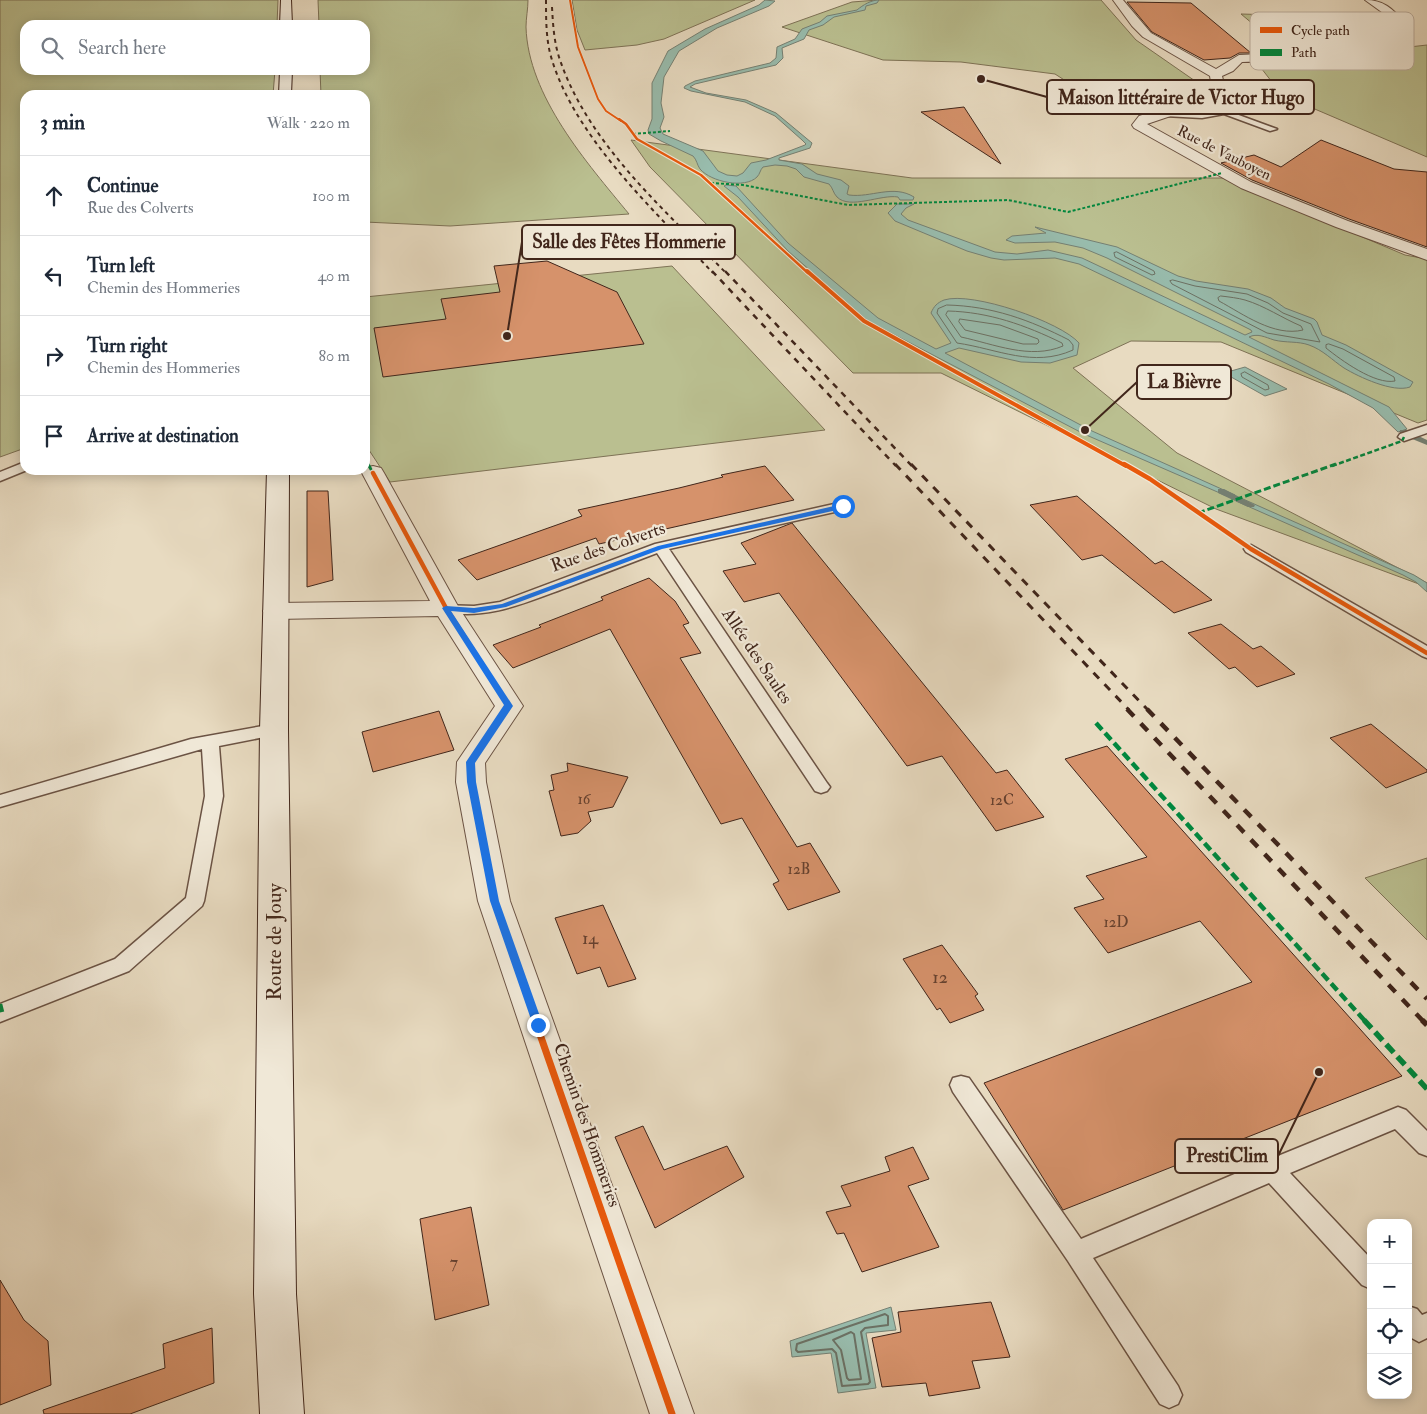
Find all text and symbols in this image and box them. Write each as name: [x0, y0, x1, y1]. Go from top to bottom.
legend: [1250, 12, 1414, 70]
search box: [20, 20, 370, 75]
text: Cycle path: [1291, 22, 1351, 40]
icon: search: [38, 34, 66, 62]
text: Search here: [78, 36, 166, 60]
text: Path: [1291, 44, 1317, 61]
callout: Maison littéraire de Victor Hugo: [1047, 80, 1314, 114]
text: Maison littéraire de Victor Hugo: [1057, 86, 1304, 111]
text: 3 min: [40, 109, 85, 136]
text: Walk · 220 m: [267, 113, 350, 133]
street label: Rue de Vauboyen: [1174, 121, 1274, 185]
text: Continue: [87, 174, 158, 198]
icon: ahead: [40, 182, 68, 210]
text: 100 m: [312, 186, 350, 206]
text: Rue des Colverts: [87, 198, 194, 218]
callout: Salle des Fêtes Hommerie: [522, 225, 735, 259]
text: Salle des Fêtes Hommerie: [532, 230, 726, 254]
text: Turn left: [87, 254, 155, 278]
icon: left: [40, 262, 68, 290]
text: 40 m: [317, 266, 350, 286]
text: Chemin des Hommeries: [87, 278, 240, 298]
text: Turn right: [87, 334, 167, 358]
icon: right: [40, 342, 68, 370]
text: 80 m: [319, 346, 350, 366]
text: Chemin des Hommeries: [87, 358, 240, 378]
callout: La Bièvre: [1137, 365, 1231, 399]
text: La Bièvre: [1147, 370, 1221, 394]
icon: arrive: [40, 422, 68, 450]
text: Arrive at destination: [87, 424, 239, 448]
route start: [832, 495, 855, 518]
street label: Rue des Colverts: [548, 517, 668, 577]
street label: Allée des Saules: [716, 603, 797, 708]
house number: 16: [578, 790, 592, 809]
house number: 12C: [990, 791, 1014, 810]
house number: 12B: [788, 860, 810, 879]
street label: Route de Jouy: [261, 882, 288, 1001]
house number: 12D: [1103, 913, 1129, 932]
house number: 14: [582, 927, 599, 950]
house number: 12: [932, 966, 948, 989]
route end: [527, 1014, 550, 1037]
street label: Chemin des Hommeries: [548, 1040, 626, 1210]
callout: PrestiClim: [1175, 1139, 1278, 1173]
text: PrestiClim: [1186, 1144, 1268, 1168]
map controls: [1367, 1219, 1412, 1399]
button: +: [1367, 1219, 1412, 1264]
house number: 7: [450, 1251, 458, 1274]
button: −: [1367, 1264, 1412, 1309]
button: locate: [1367, 1309, 1412, 1354]
button: layers: [1367, 1354, 1412, 1399]

